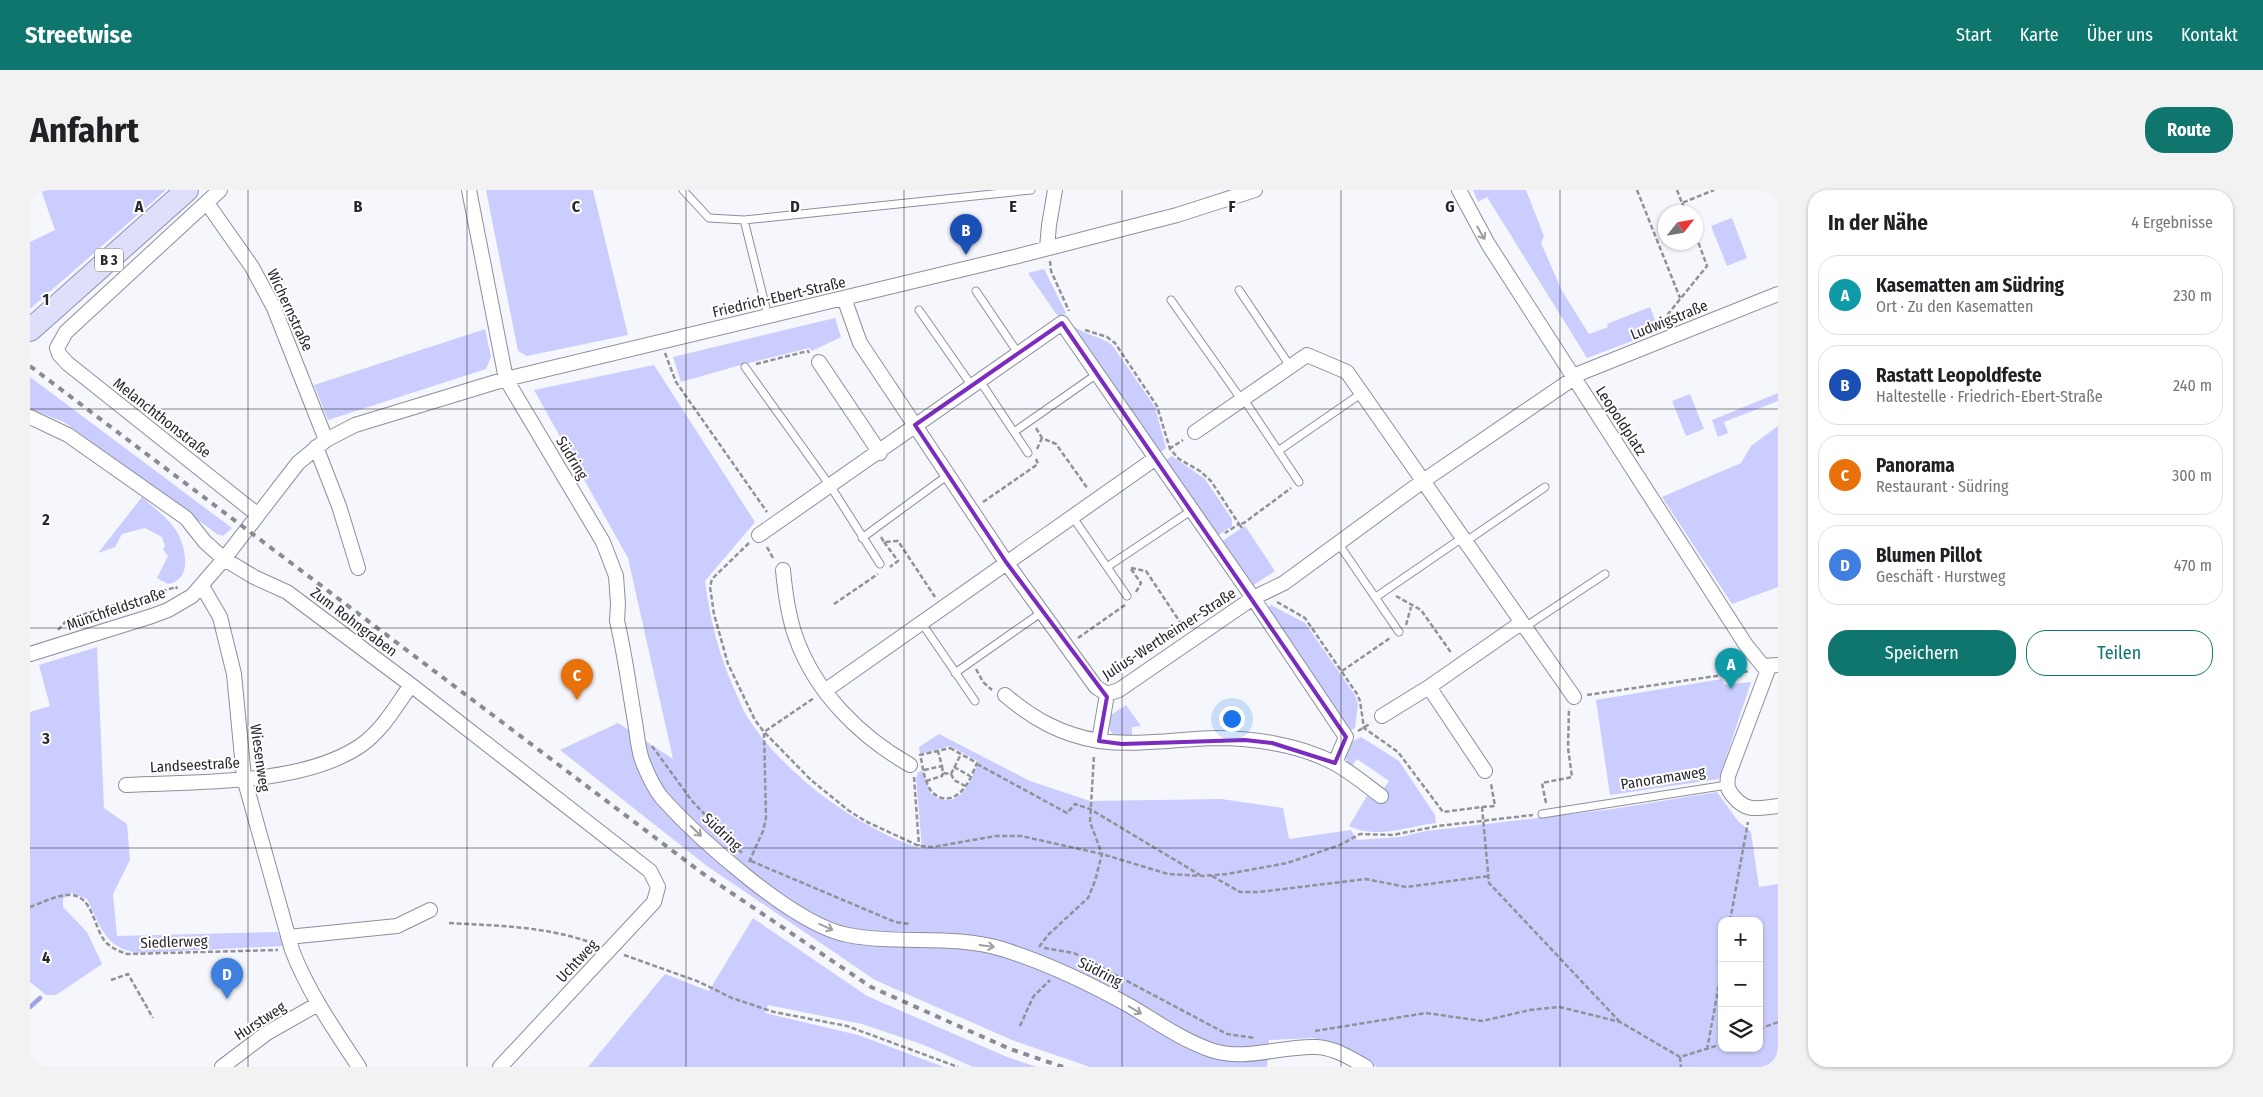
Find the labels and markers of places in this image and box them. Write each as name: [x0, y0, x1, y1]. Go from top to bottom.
pin: B: [950, 214, 982, 255]
pin: A: [1715, 648, 1747, 689]
pin: C: [561, 659, 593, 700]
pin: D: [211, 958, 243, 999]

